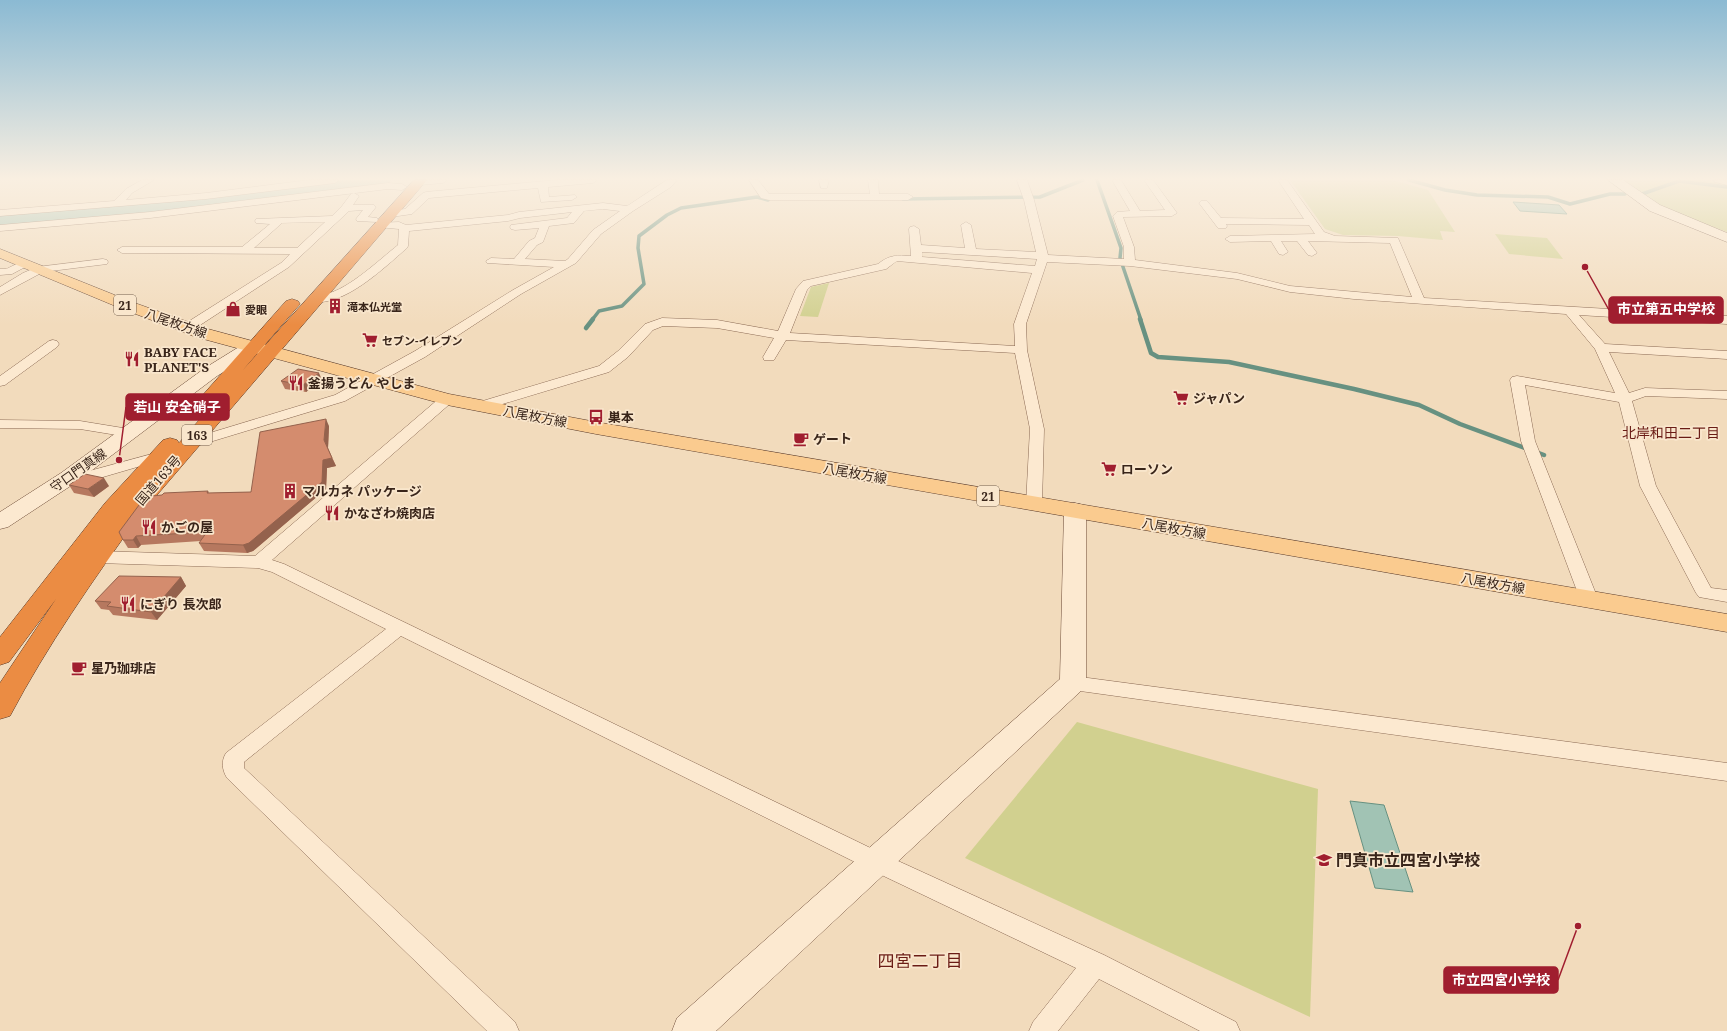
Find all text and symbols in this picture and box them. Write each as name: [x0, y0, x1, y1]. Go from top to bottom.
road number: 21: [114, 295, 136, 315]
building icon: 滝本仏光堂: [326, 297, 344, 315]
callout: 市立第五中学校: [1609, 297, 1723, 323]
place label: 滝本仏光堂: [347, 299, 402, 314]
text: 市立第五中学校: [1617, 299, 1715, 318]
shop icon: 愛眼: [224, 300, 242, 318]
place label: 愛眼: [245, 302, 267, 317]
street label: 八尾枚方線: [142, 304, 210, 342]
supermarket icon: セブン-イレブン: [361, 331, 379, 349]
place label: セブン-イレブン: [382, 333, 462, 348]
place label: BABY FACE PLANET'S: [144, 343, 217, 376]
restaurant icon: BABY FACE PLANET'S: [123, 350, 141, 368]
restaurant icon: 釜揚うどん やしま: [287, 374, 305, 392]
place label: 釜揚うどん やしま: [308, 374, 415, 392]
supermarket icon: ジャパン: [1172, 389, 1190, 407]
place label: ジャパン: [1193, 389, 1245, 407]
callout: 若山 安全硝子: [126, 394, 229, 420]
text: 若山 安全硝子: [133, 397, 221, 416]
street label: 八尾枚方線: [501, 401, 569, 431]
bus stop icon: 巣本: [587, 408, 605, 426]
place label: 巣本: [608, 408, 634, 426]
district label: 北岸和田二丁目: [1622, 423, 1720, 442]
road number: 163: [182, 425, 212, 445]
cafe icon: ゲート: [792, 430, 810, 448]
place label: ゲート: [813, 430, 852, 448]
street label: 守口門真線: [46, 444, 110, 496]
street label: 国道163号: [131, 451, 185, 509]
street label: 八尾枚方線: [821, 458, 889, 488]
supermarket icon: ローソン: [1100, 460, 1118, 478]
place label: ローソン: [1121, 460, 1173, 478]
building icon: マルカネ パッケージ: [281, 482, 299, 500]
place label: マルカネ パッケージ: [302, 482, 422, 500]
road number: 21: [977, 486, 999, 506]
restaurant icon: かなざわ焼肉店: [323, 504, 341, 522]
place label: かなざわ焼肉店: [344, 504, 435, 522]
street label: 八尾枚方線: [1140, 513, 1208, 543]
restaurant icon: かごの屋: [140, 518, 158, 536]
place label: かごの屋: [161, 518, 213, 536]
street label: 八尾枚方線: [1459, 568, 1527, 598]
restaurant icon: にぎり 長次郎: [119, 595, 137, 613]
place label: にぎり 長次郎: [140, 595, 221, 613]
cafe icon: 星乃珈琲店: [70, 659, 88, 677]
place label: 星乃珈琲店: [91, 659, 156, 677]
place label: 門真市立四宮小学校: [1336, 849, 1480, 871]
school or university icon: 門真市立四宮小学校: [1315, 851, 1333, 869]
district label: 四宮二丁目: [878, 949, 963, 972]
callout: 市立四宮小学校: [1444, 967, 1558, 993]
text: 市立四宮小学校: [1452, 970, 1550, 989]

